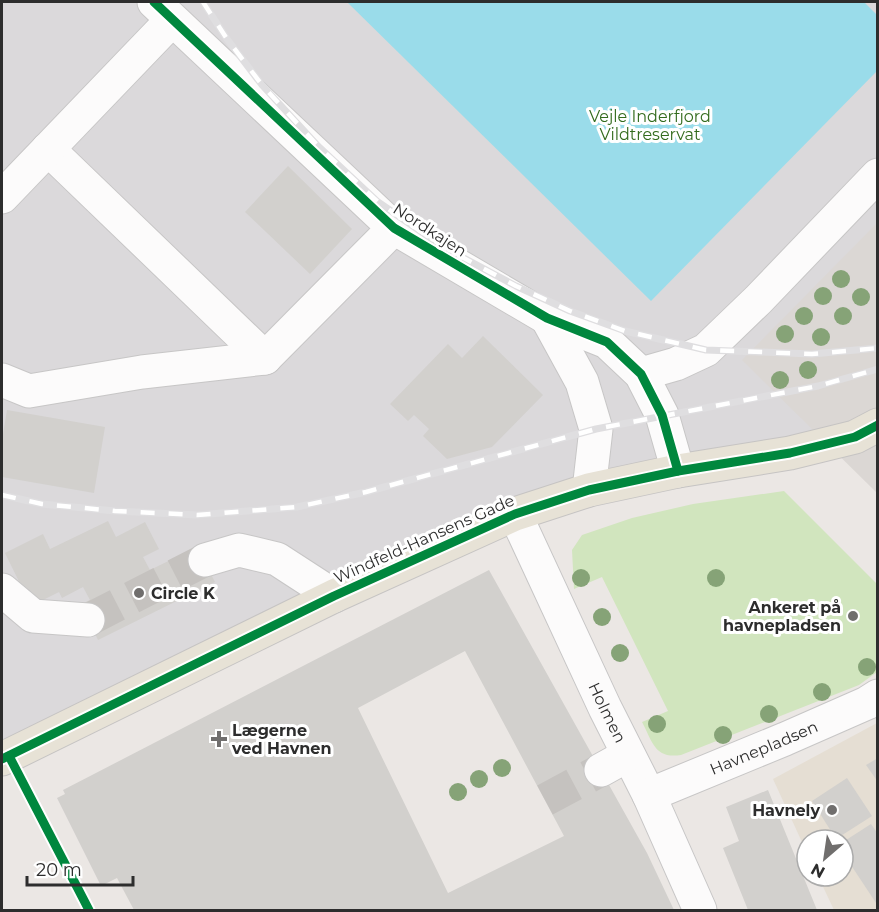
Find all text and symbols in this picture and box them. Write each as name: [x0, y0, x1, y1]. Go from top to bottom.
park label: Vejle Inderfjord Vildtreservat: [589, 107, 711, 144]
street label: Nordkajen: [390, 199, 470, 261]
street label: Windfeld-Hansens Gade: [331, 491, 517, 587]
place label: Circle K: [151, 584, 216, 603]
marker: Circle K: [132, 586, 146, 600]
place label: Ankeret på havnepladsen: [723, 598, 841, 635]
marker: Ankeret på havnepladsen: [846, 609, 860, 623]
street label: Holmen: [585, 679, 630, 746]
street label: Havnepladsen: [707, 716, 820, 779]
place label: Lægerne ved Havnen: [231, 721, 332, 758]
marker: Lægerne ved Havnen: [210, 730, 228, 748]
place label: Havnely: [752, 801, 820, 820]
marker: Havnely: [825, 803, 839, 817]
north arrow: [795, 828, 855, 888]
scale bar: [27, 849, 134, 887]
text: 20 m: [36, 859, 82, 881]
text: N: [808, 859, 828, 882]

